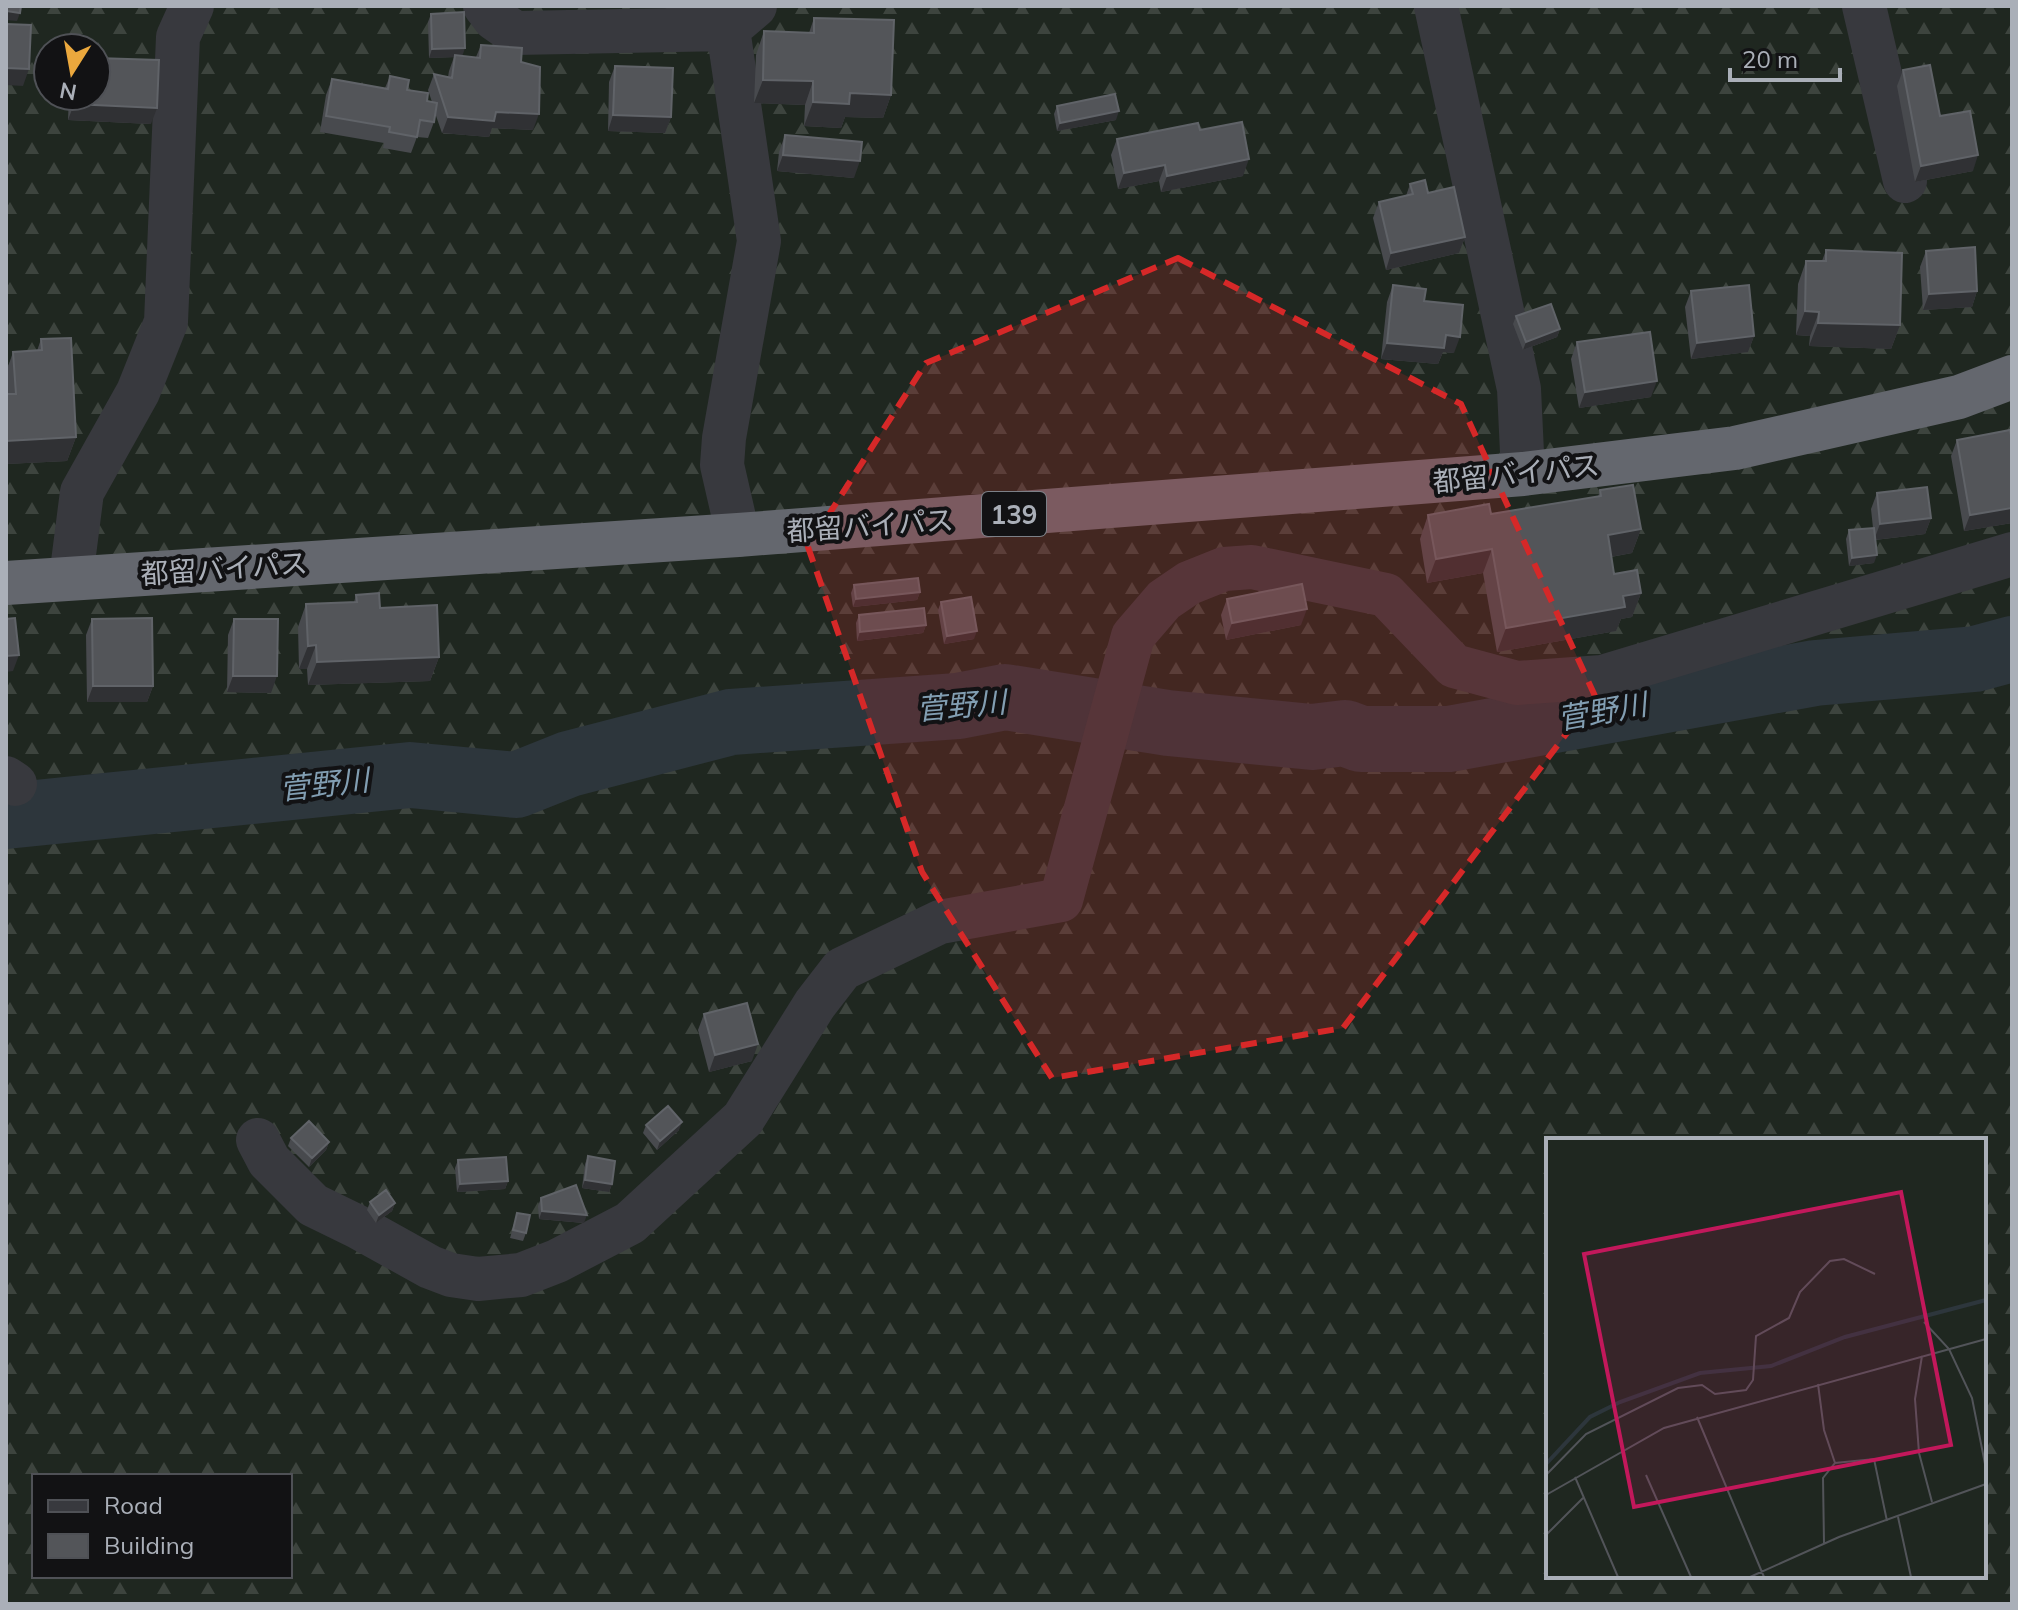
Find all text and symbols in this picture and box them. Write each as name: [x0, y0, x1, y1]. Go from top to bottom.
north arrow: [32, 32, 112, 112]
scale bar: [1730, 32, 1840, 82]
text: 20 m: [1742, 44, 1798, 74]
text: N: [57, 76, 79, 107]
street label: 都留バイパス: [1431, 447, 1601, 499]
road number: 139: [982, 492, 1046, 536]
street label: 都留バイパス: [785, 502, 955, 548]
street label: 都留バイパス: [139, 545, 309, 591]
water label: 菅野川: [915, 682, 1010, 728]
water label: 菅野川: [1554, 684, 1653, 738]
water label: 菅野川: [277, 760, 374, 808]
inset map: [1546, 1138, 1986, 1578]
legend: [32, 1474, 292, 1578]
text: Road: [104, 1490, 163, 1520]
text: Building: [104, 1530, 194, 1560]

